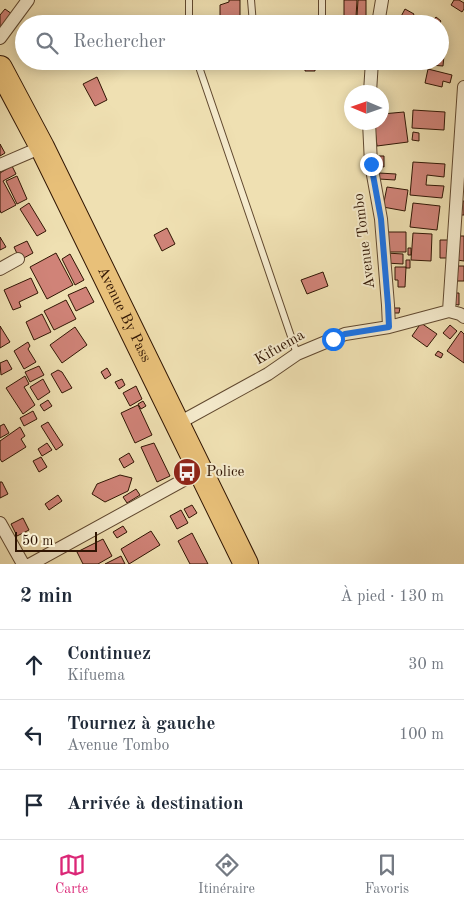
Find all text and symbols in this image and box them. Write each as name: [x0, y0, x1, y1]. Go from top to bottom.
search box: [15, 15, 449, 70]
icon: search: [33, 29, 61, 57]
text: Rechercher: [73, 33, 166, 52]
north arrow: [344, 85, 389, 130]
route end: [360, 153, 383, 176]
street label: Avenue Tombo: [352, 192, 378, 290]
street label: Avenue By Pass: [94, 264, 154, 365]
street label: Kifuema: [253, 328, 308, 368]
route start: [322, 328, 345, 351]
bus stop icon: Police: [172, 457, 202, 487]
place label: Police: [206, 465, 245, 480]
scale bar: [15, 529, 98, 552]
text: 50 m: [22, 534, 53, 548]
text: 2 min: [20, 586, 73, 607]
text: À pied · 130 m: [341, 589, 444, 605]
text: Continuez: [67, 645, 151, 664]
icon: ahead: [20, 651, 48, 679]
text: 30 m: [408, 657, 444, 673]
text: Kifuema: [67, 668, 125, 684]
text: Tournez à gauche: [67, 715, 215, 734]
icon: left: [20, 721, 48, 749]
text: 100 m: [399, 727, 444, 743]
text: Avenue Tombo: [67, 738, 169, 754]
icon: arrive: [20, 791, 48, 819]
text: Arrivée à destination: [67, 795, 243, 814]
tab: Carte: [55, 851, 88, 898]
tab: Itinéraire: [198, 851, 255, 898]
tab: Favoris: [365, 851, 409, 898]

